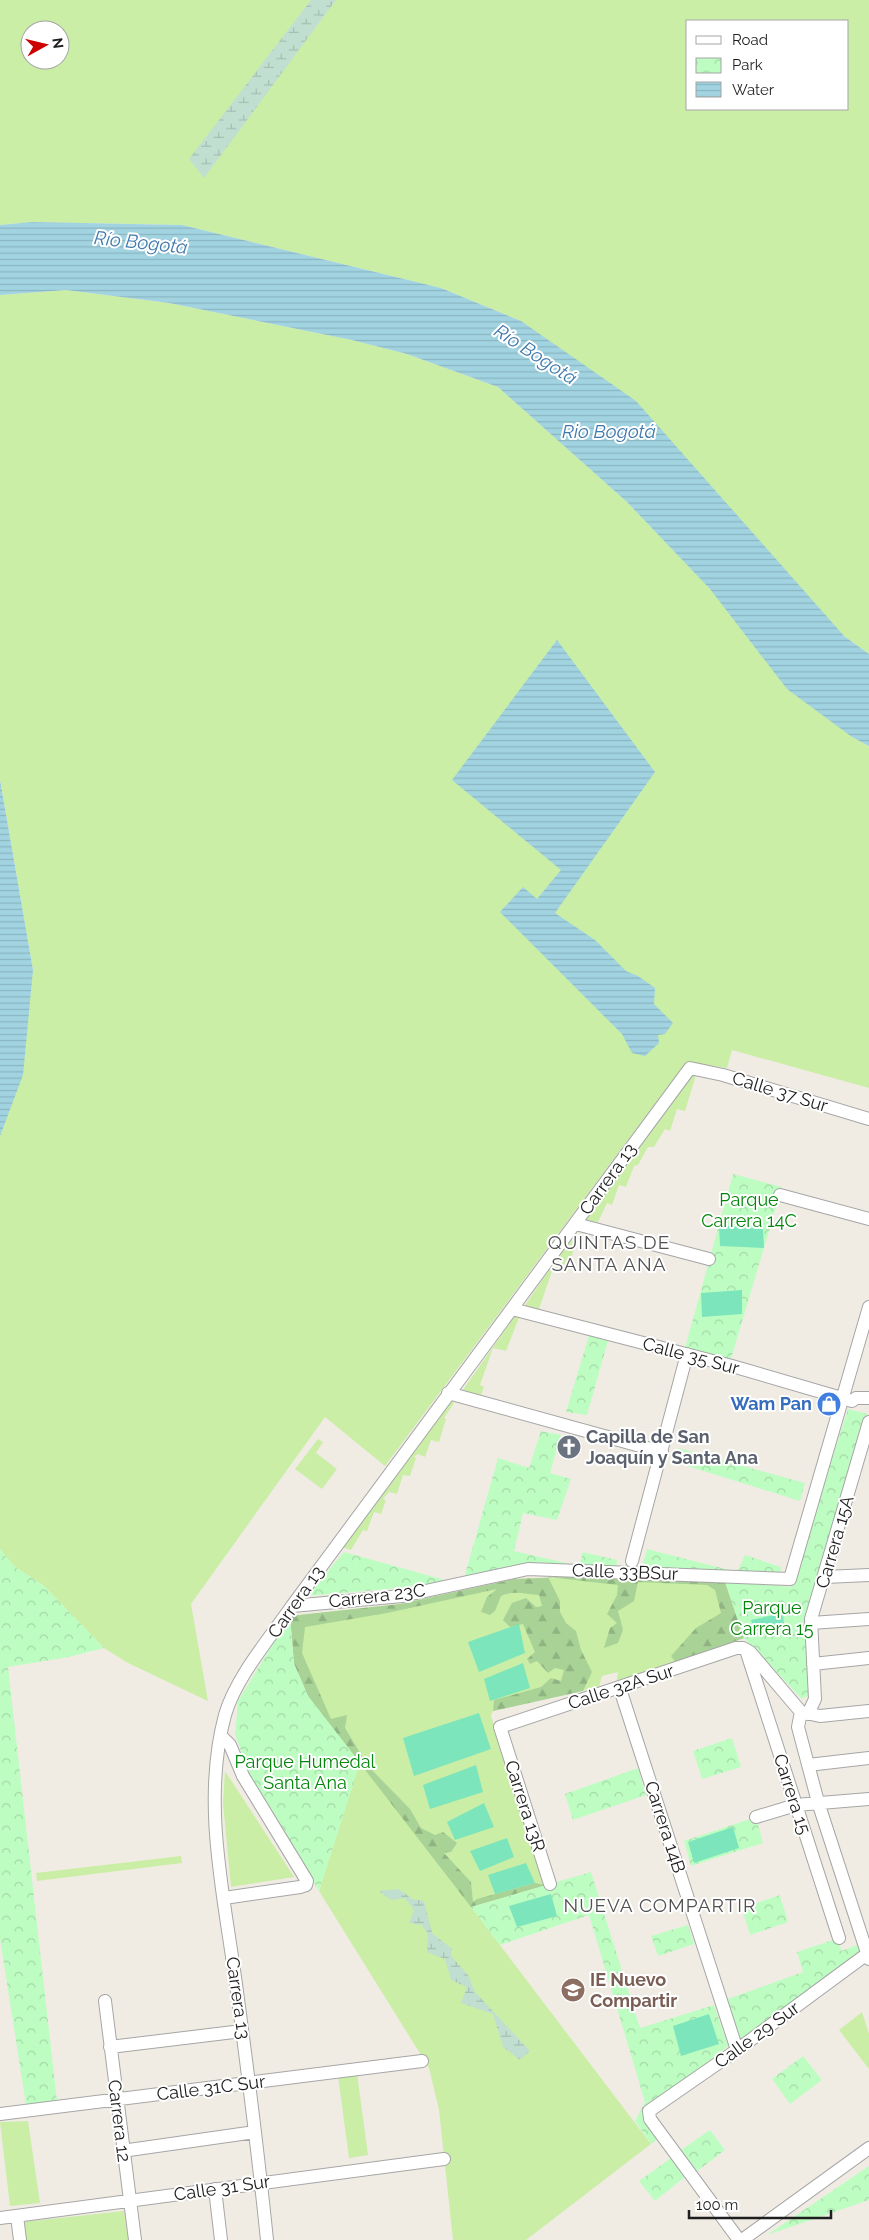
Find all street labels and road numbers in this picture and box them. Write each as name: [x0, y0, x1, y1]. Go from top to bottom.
street label: Calle 37 Sur: [730, 1067, 831, 1116]
street label: Carrera 13: [575, 1139, 641, 1218]
street label: Calle 35 Sur: [641, 1333, 742, 1379]
street label: Carrera 15A: [811, 1493, 858, 1591]
street label: Calle 33BSur: [572, 1559, 679, 1584]
street label: Carrera 13: [263, 1562, 328, 1642]
street label: Carrera 23C: [327, 1579, 426, 1612]
street label: Calle 32A Sur: [565, 1659, 677, 1714]
street label: Carrera 15: [770, 1751, 815, 1837]
street label: Carrera 13R: [501, 1758, 550, 1854]
street label: Carrera 14B: [641, 1778, 690, 1875]
street label: Carrera 13: [222, 1955, 255, 2041]
street label: Calle 29 Sur: [710, 1996, 804, 2072]
street label: Calle 31C Sur: [155, 2070, 267, 2105]
street label: Carrera 12: [104, 2079, 135, 2163]
street label: Calle 31 Sur: [172, 2170, 272, 2205]

